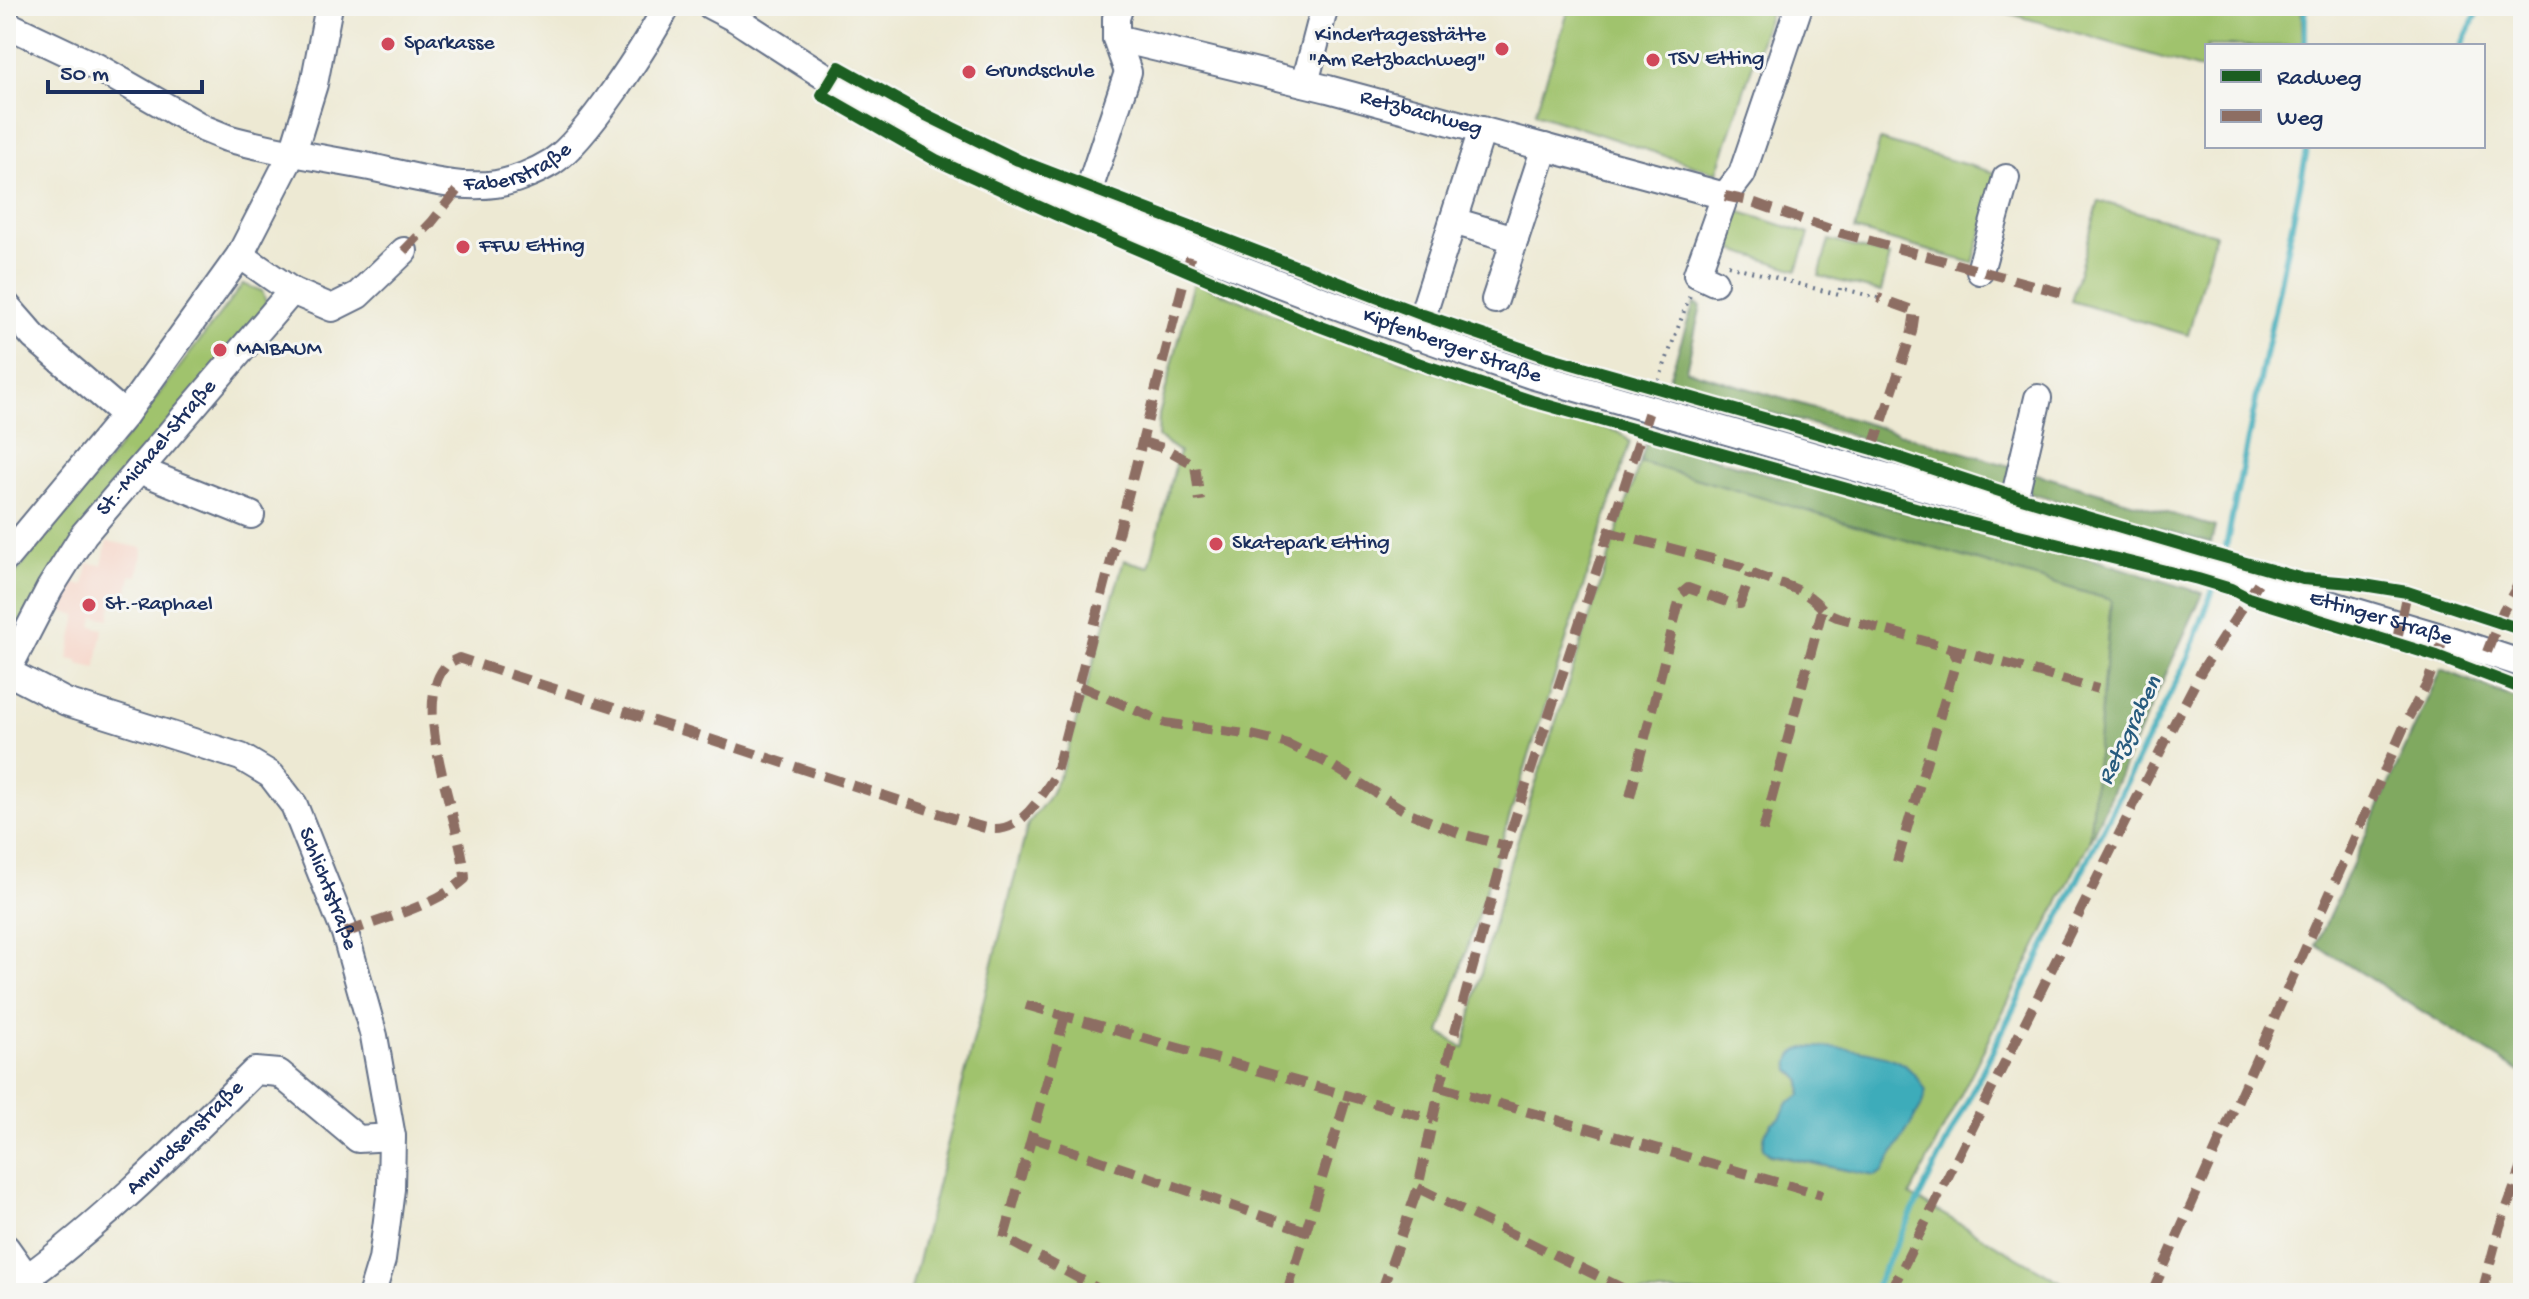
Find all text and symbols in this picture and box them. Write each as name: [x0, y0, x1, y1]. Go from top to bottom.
place label: Kindertagesstätte "Am Retzbachweg": [1308, 23, 1487, 74]
place label: Sparkasse: [404, 31, 495, 57]
marker: Sparkasse: [379, 35, 397, 53]
marker: Kindertagesstätte "Am Retzbachweg": [1493, 40, 1511, 58]
scale bar: [48, 44, 202, 94]
legend: [2205, 44, 2485, 148]
place label: TSV Etting: [1667, 47, 1765, 73]
marker: TSV Etting: [1644, 51, 1662, 69]
place label: Grundschule: [985, 59, 1095, 85]
text: 50 m: [60, 61, 109, 90]
marker: Grundschule: [960, 63, 978, 81]
text: Radweg: [2277, 65, 2362, 94]
street label: Retzbachweg: [1357, 85, 1485, 143]
text: Weg: [2277, 105, 2323, 134]
street label: Faberstraße: [462, 137, 579, 199]
place label: FFW Etting: [478, 234, 585, 260]
marker: FFW Etting: [454, 238, 472, 256]
street label: Kipfenberger Straße: [1359, 303, 1545, 390]
place label: MAIBAUM: [236, 337, 322, 363]
marker: MAIBAUM: [211, 341, 229, 359]
street label: St.-Michael-Straße: [92, 374, 223, 522]
place label: Skatepark Etting: [1232, 531, 1390, 557]
marker: Skatepark Etting: [1207, 535, 1225, 553]
street label: Ettinger Straße: [2306, 586, 2456, 653]
place label: St.-Raphael: [105, 592, 213, 618]
marker: St.-Raphael: [80, 596, 98, 614]
water label: Retzgraben: [2092, 671, 2170, 790]
street label: Schlichtstraße: [291, 824, 362, 954]
street label: Amundsenstraße: [121, 1075, 251, 1202]

